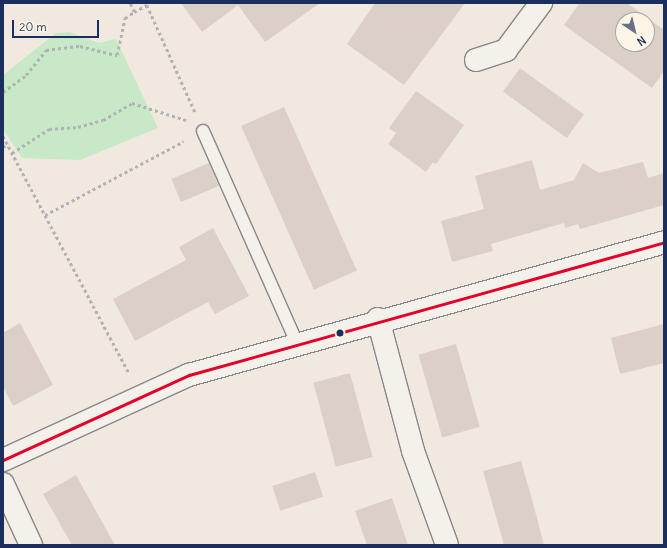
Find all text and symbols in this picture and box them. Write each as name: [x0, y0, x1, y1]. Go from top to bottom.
scale bar: [14, 12, 101, 38]
north arrow: [615, 12, 655, 52]
text: 20 m: [19, 19, 47, 34]
text: N: [634, 33, 648, 49]
unlabelled marker: [335, 328, 345, 338]

